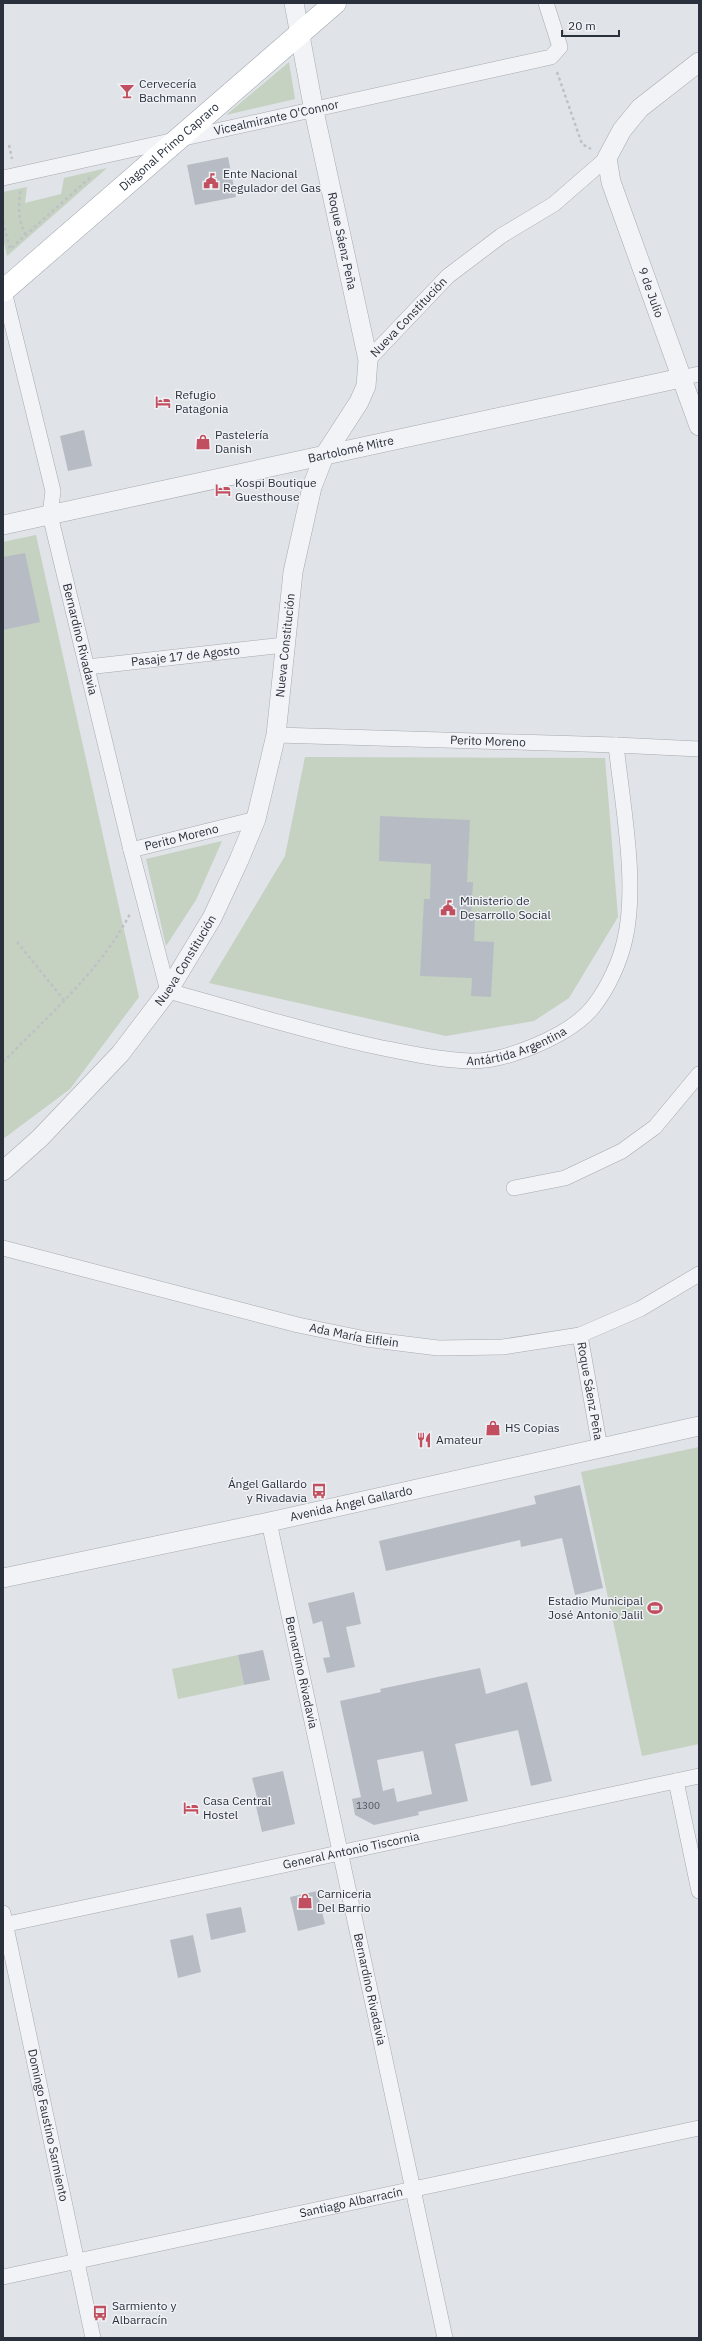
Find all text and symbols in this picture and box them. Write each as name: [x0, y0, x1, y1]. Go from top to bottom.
scale bar: [562, 12, 619, 38]
text: 20 m: [568, 18, 596, 33]
place label: Cervecería Bachmann: [139, 76, 197, 105]
bar icon: Cervecería Bachmann: [118, 82, 136, 100]
street label: Vicealmirante O'Connor: [212, 96, 341, 138]
street label: Diagonal Primo Capraro: [116, 99, 222, 194]
place label: Ente Nacional Regulador del Gas: [223, 166, 321, 195]
public building icon: Ente Nacional Regulador del Gas: [202, 172, 220, 190]
street label: Roque Sáenz Peña: [325, 191, 360, 292]
street label: 9 de Julio: [635, 265, 667, 320]
street label: Nueva Constitución: [367, 274, 450, 360]
place label: Refugio Patagonia: [175, 387, 229, 416]
hotel icon: Refugio Patagonia: [154, 393, 172, 411]
place label: Pastelería Danish: [215, 427, 269, 456]
street label: Bartolomé Mitre: [306, 432, 396, 466]
shop icon: Pastelería Danish: [194, 433, 212, 451]
place label: Kospi Boutique Guesthouse: [235, 475, 317, 504]
hotel icon: Kospi Boutique Guesthouse: [214, 481, 232, 499]
street label: Bernardino Rivadavia: [60, 582, 101, 697]
street label: Nueva Constitución: [272, 592, 298, 698]
street label: Pasaje 17 de Agosto: [130, 642, 241, 669]
street label: Perito Moreno: [450, 732, 526, 749]
street label: Perito Moreno: [143, 821, 220, 853]
place label: Ministerio de Desarrollo Social: [460, 893, 551, 922]
public building icon: Ministerio de Desarrollo Social: [439, 899, 457, 917]
street label: Nueva Constitución: [151, 912, 219, 1009]
street label: Antártida Argentina: [466, 1023, 570, 1068]
street label: Ada María Elflein: [308, 1320, 400, 1350]
street label: Roque Sáenz Peña: [574, 1341, 607, 1442]
shop icon: HS Copias: [484, 1419, 502, 1437]
place label: HS Copias: [505, 1420, 560, 1435]
restaurant icon: Amateur: [415, 1431, 433, 1449]
place label: Amateur: [436, 1432, 483, 1447]
place label: Ángel Gallardo y Rivadavia: [228, 1476, 308, 1505]
street label: Avenida Ángel Gallardo: [288, 1482, 414, 1524]
bus stop icon: Ángel Gallardo y Rivadavia: [310, 1482, 328, 1500]
place label: Estadio Municipal José Antonio Jalil: [548, 1593, 643, 1622]
sports icon: Estadio Municipal José Antonio Jalil: [646, 1599, 664, 1617]
street label: Bernardino Rivadavia: [283, 1615, 321, 1730]
place label: Casa Central Hostel: [203, 1793, 271, 1822]
hotel icon: Casa Central Hostel: [182, 1799, 200, 1817]
house number: 1300: [356, 1799, 380, 1812]
street label: General Antonio Tiscornia: [281, 1828, 421, 1872]
place label: Carniceria Del Barrio: [317, 1886, 372, 1915]
shop icon: Carniceria Del Barrio: [296, 1892, 314, 1910]
street label: Bernardino Rivadavia: [351, 1932, 390, 2047]
street label: Domingo Faustino Sarmiento: [25, 2048, 72, 2203]
street label: Santiago Albarracín: [298, 2184, 404, 2220]
place label: Sarmiento y Albarracín: [112, 2298, 176, 2327]
bus stop icon: Sarmiento y Albarracín: [91, 2304, 109, 2322]

